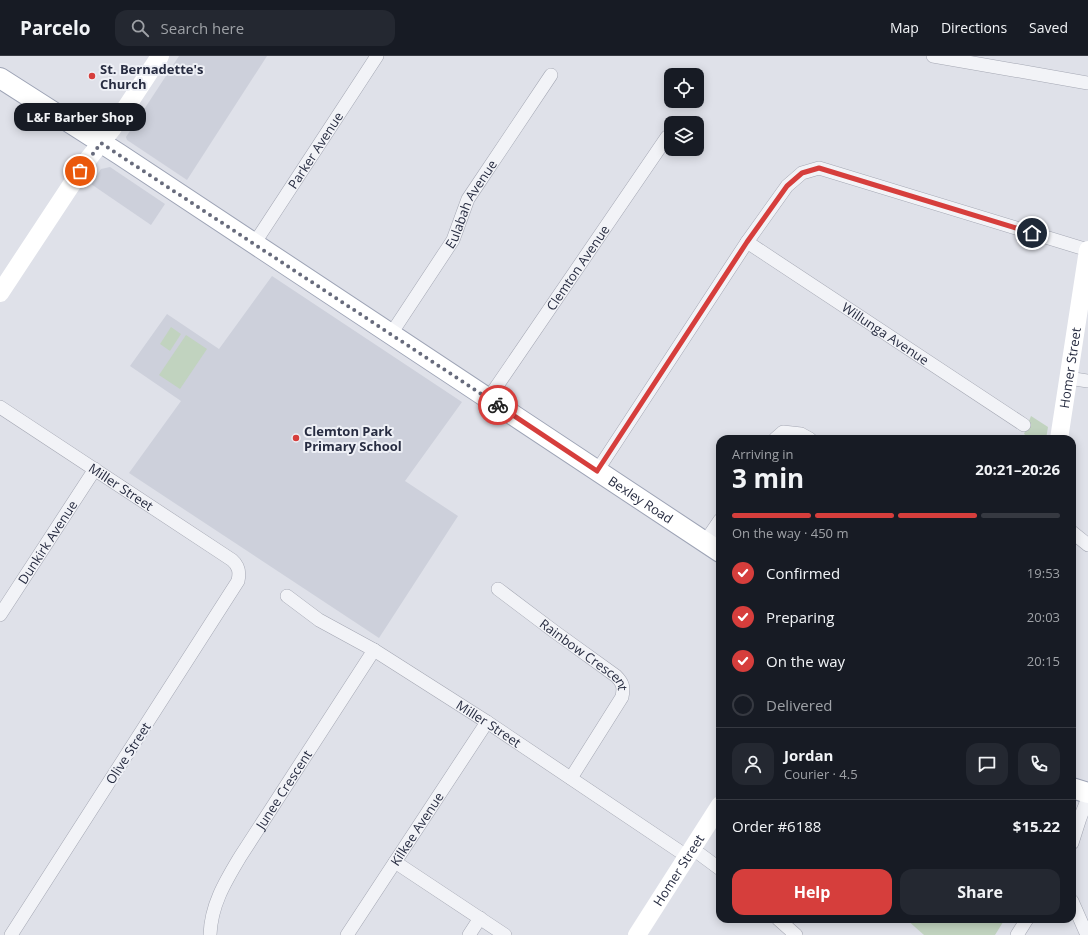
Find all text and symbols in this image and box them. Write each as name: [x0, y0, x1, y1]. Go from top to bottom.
search box: [115, 10, 395, 46]
text: Parcelo: [20, 15, 91, 41]
icon: search: [129, 17, 151, 39]
text: Search here: [161, 18, 244, 38]
text: Map: [890, 18, 919, 37]
text: Directions: [941, 18, 1007, 37]
text: Saved: [1029, 18, 1068, 37]
place label: St. Bernadette's Church: [100, 60, 203, 93]
map controls: [664, 68, 704, 156]
button: locate: [664, 68, 704, 108]
marker: St. Bernadette's Church: [87, 71, 97, 81]
callout: L&F Barber Shop: [14, 103, 146, 131]
text: L&F Barber Shop: [26, 108, 134, 126]
street label: Parker Avenue: [284, 108, 347, 192]
button: layers: [664, 116, 704, 156]
pin: [63, 154, 97, 188]
street label: Eulabah Avenue: [441, 156, 501, 252]
icon: bag: [69, 160, 91, 182]
pin: [1015, 216, 1049, 250]
street label: Clemton Avenue: [542, 221, 613, 314]
icon: home: [1021, 222, 1043, 244]
street label: Willunga Avenue: [838, 298, 933, 369]
street label: Homer Street: [1055, 326, 1085, 410]
courier: [478, 385, 518, 425]
icon: bike: [487, 394, 509, 416]
place label: Clemton Park Primary School: [304, 422, 402, 455]
marker: Clemton Park Primary School: [291, 433, 301, 443]
text: Arriving in: [732, 445, 794, 463]
street label: Miller Street: [85, 459, 157, 515]
text: 20:21–20:26: [975, 459, 1060, 479]
text: 3 min: [732, 460, 804, 496]
street label: Bexley Road: [605, 472, 677, 527]
street label: Dunkirk Avenue: [14, 497, 81, 587]
text: On the way · 450 m: [732, 524, 848, 542]
icon: check: [732, 562, 754, 584]
text: Confirmed: [766, 563, 840, 583]
text: 19:53: [1027, 564, 1060, 582]
icon: check: [732, 606, 754, 628]
text: Preparing: [766, 607, 834, 627]
text: 20:03: [1027, 608, 1060, 626]
street label: Rainbow Crescent: [536, 615, 632, 692]
icon: check: [732, 650, 754, 672]
text: On the way: [766, 651, 845, 671]
text: 20:15: [1027, 652, 1060, 670]
text: Delivered: [766, 695, 833, 715]
street label: Miller Street: [453, 696, 525, 752]
street label: Olive Street: [101, 718, 155, 787]
button: person: [732, 743, 774, 785]
button: chat: [966, 743, 1008, 785]
button: phone: [1018, 743, 1060, 785]
text: Jordan: [784, 745, 833, 765]
street label: Junee Crescent: [250, 746, 316, 834]
text: Courier · 4.5: [784, 765, 858, 783]
street label: Kilkee Avenue: [386, 789, 448, 869]
text: Order #6188: [732, 816, 821, 836]
text: $15.22: [1013, 816, 1060, 836]
street label: Homer Street: [649, 830, 708, 909]
button: Help: [732, 869, 892, 915]
button: Share: [900, 869, 1060, 915]

